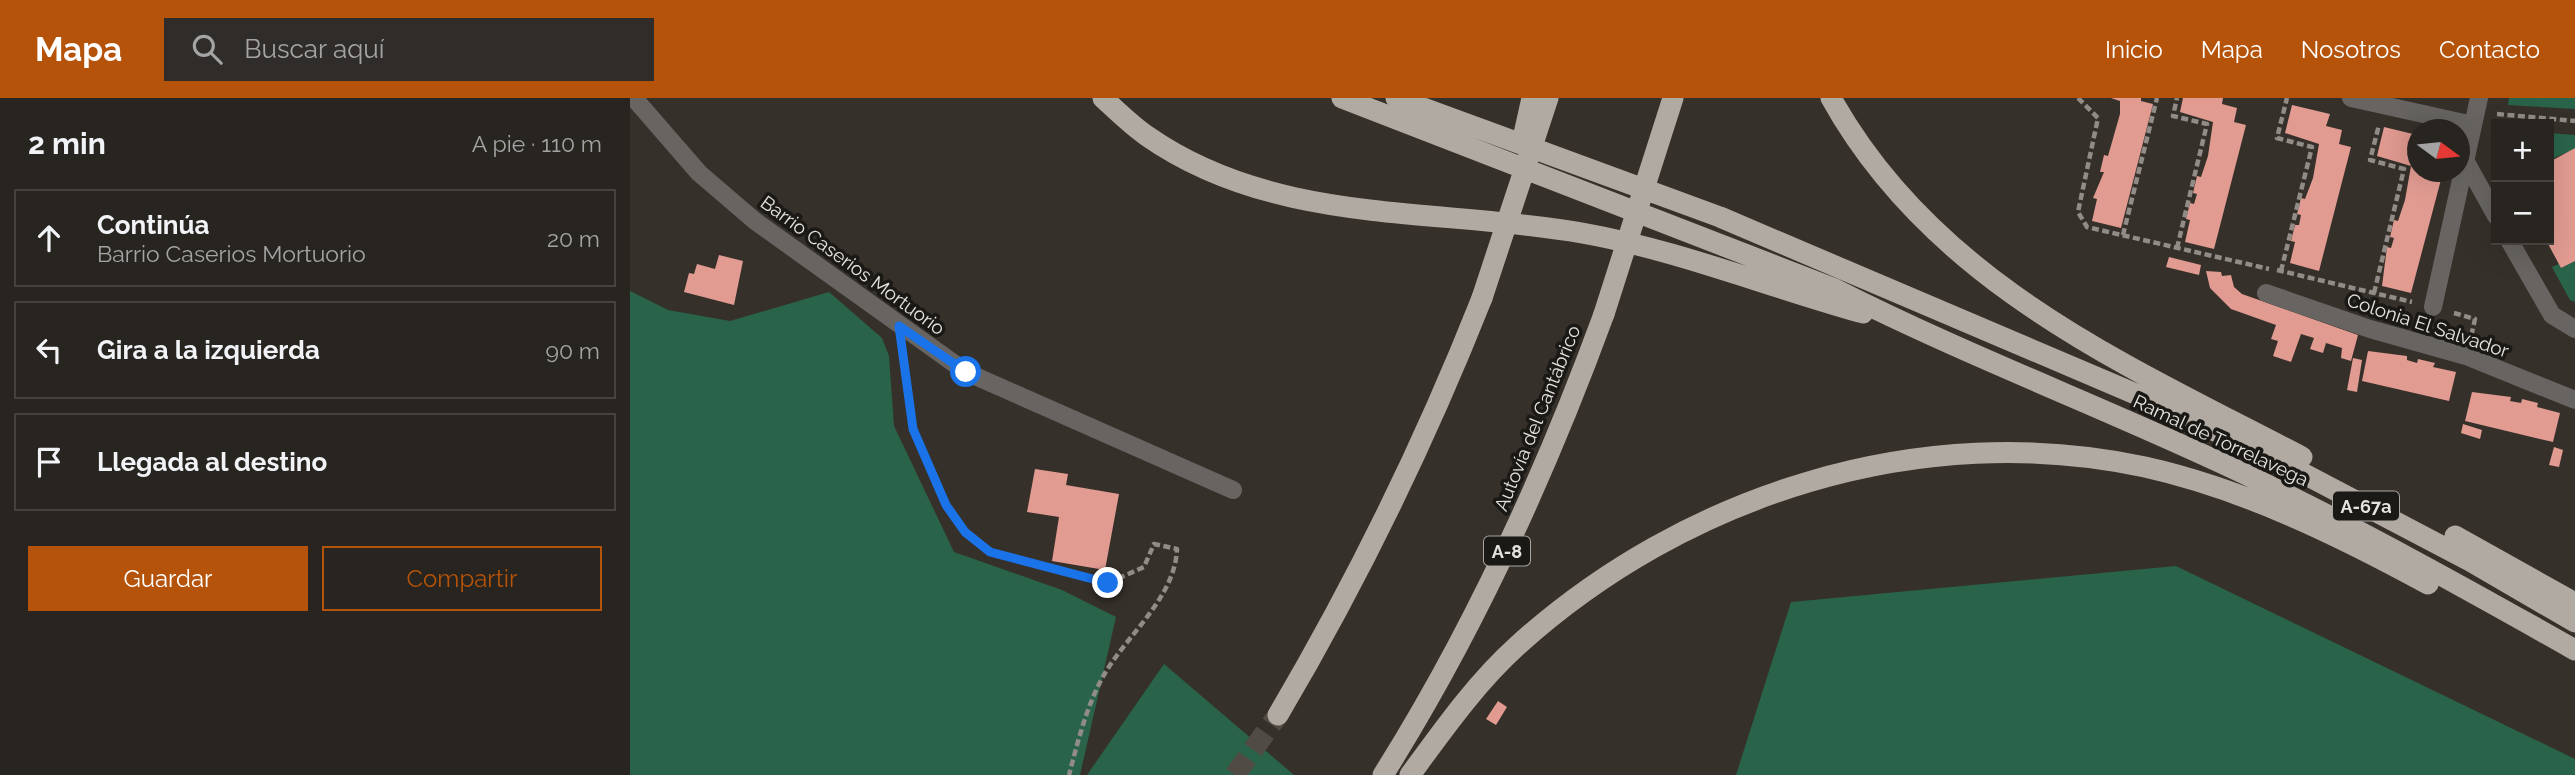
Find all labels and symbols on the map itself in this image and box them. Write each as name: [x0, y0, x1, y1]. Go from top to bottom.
north arrow: [2407, 119, 2470, 182]
street label: Barrio Caserios Mortuorio: [757, 191, 949, 339]
street label: Colonia El Salvador: [2344, 288, 2512, 362]
street label: Autovía del Cantábrico: [1490, 322, 1584, 514]
route start: [950, 356, 981, 387]
street label: Ramal de Torrelavega: [2130, 390, 2312, 490]
road number: A-67a: [2333, 492, 2399, 520]
road number: A-8: [1484, 536, 1530, 565]
route end: [1092, 567, 1123, 598]

